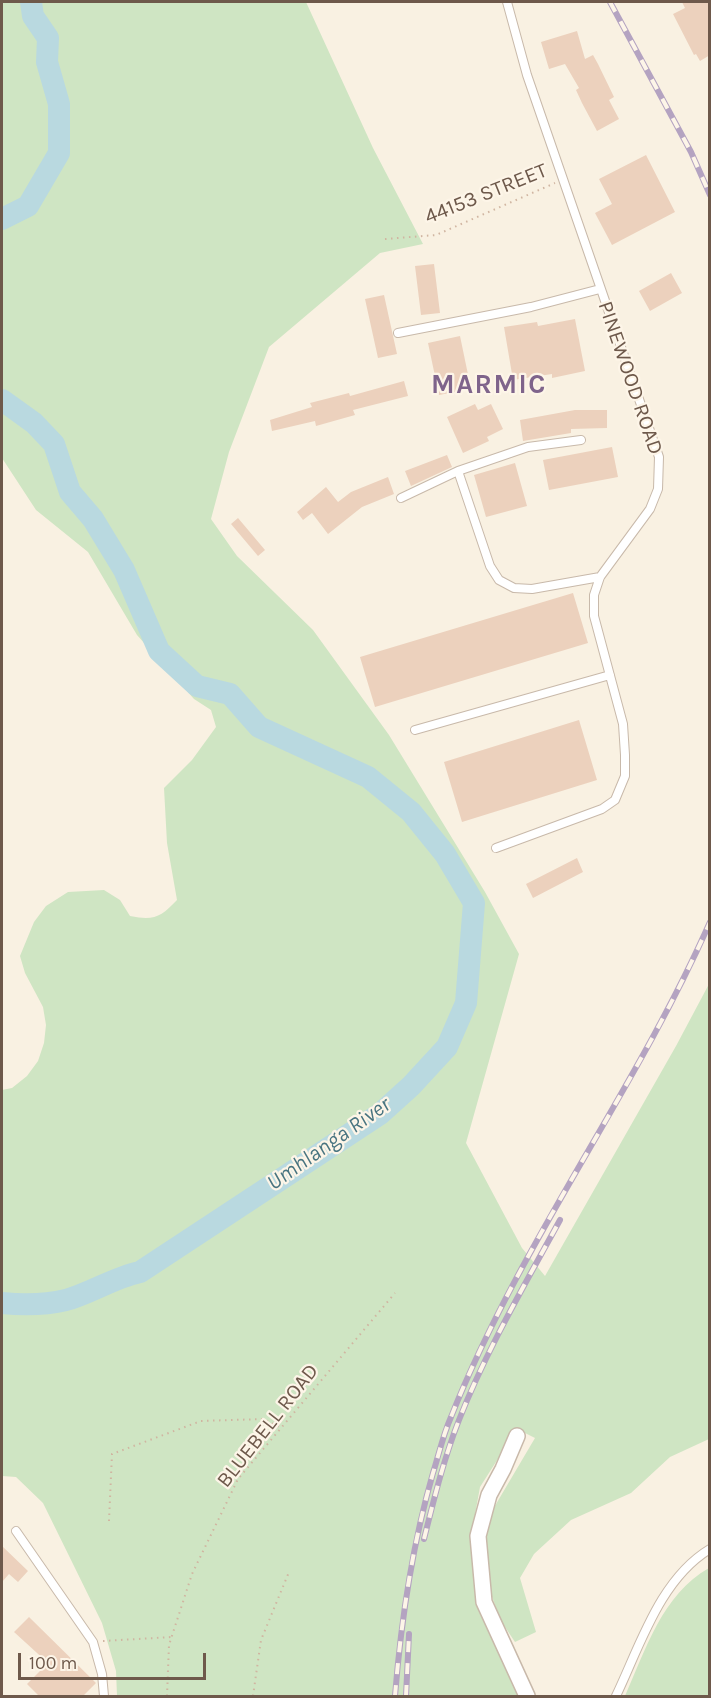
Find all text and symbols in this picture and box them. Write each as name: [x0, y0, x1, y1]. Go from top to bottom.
street label: 44153 STREET: [421, 158, 551, 230]
street label: PINEWOOD ROAD: [592, 298, 668, 458]
district label: MARMIC: [431, 369, 547, 401]
water label: Umhlanga River: [262, 1092, 396, 1196]
street label: BLUEBELL ROAD: [212, 1359, 324, 1493]
scale bar: [21, 1641, 208, 1679]
text: 100 m: [29, 1652, 77, 1674]

